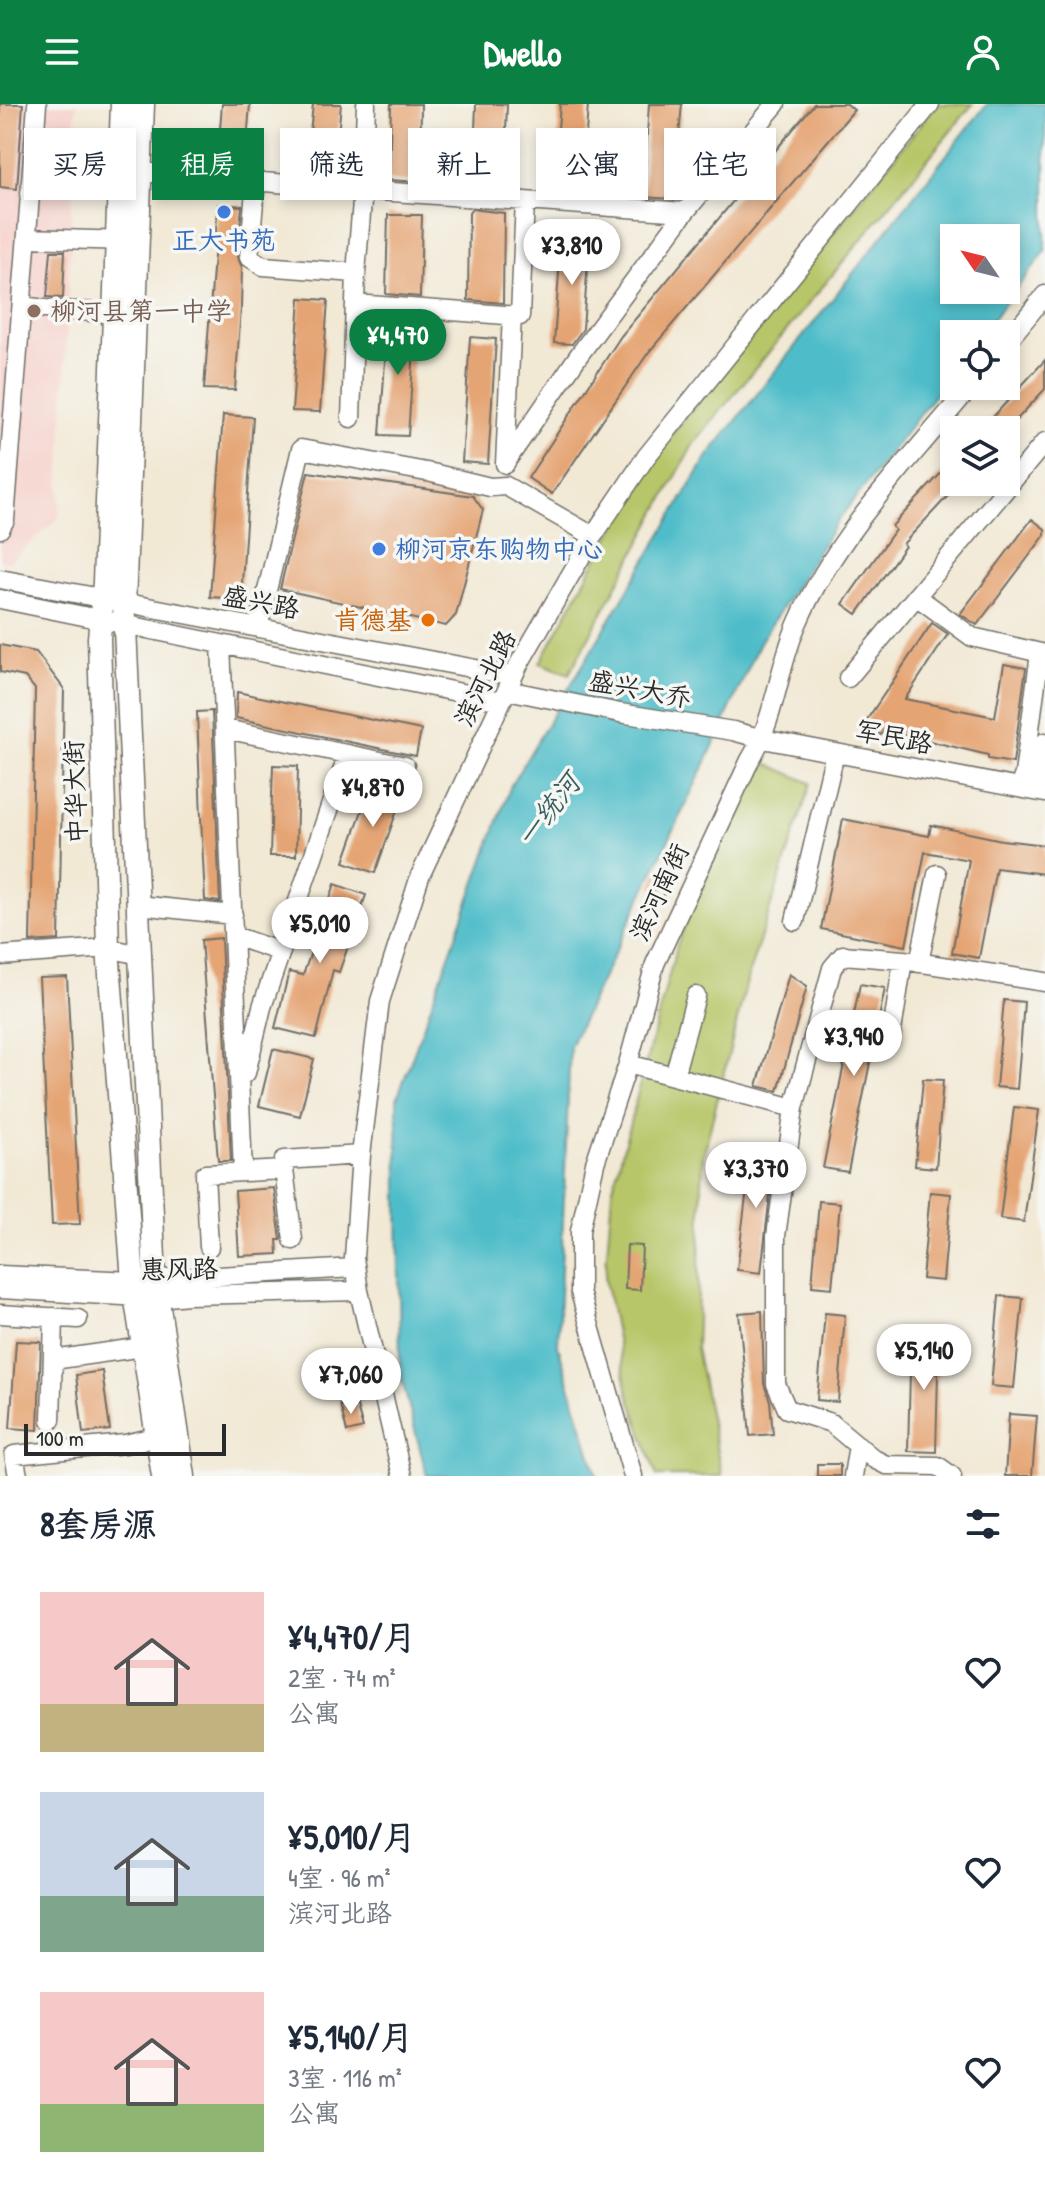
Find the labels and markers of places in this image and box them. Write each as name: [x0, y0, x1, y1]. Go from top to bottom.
marker: 正大书苑: [215, 203, 233, 221]
pin: ¥3,810: [507, 219, 637, 287]
place label: 正大书苑: [172, 222, 276, 257]
place label: 柳河县第一中学: [50, 293, 232, 328]
marker: 柳河县第一中学: [25, 302, 43, 320]
pin: ¥4,470: [333, 309, 463, 377]
place label: 柳河京东购物中心: [395, 531, 603, 566]
marker: 柳河京东购物中心: [370, 540, 388, 558]
place label: 肯德基: [334, 602, 412, 637]
marker: 肯德基: [419, 611, 437, 629]
pin: ¥4,870: [308, 761, 438, 829]
pin: ¥5,010: [255, 897, 385, 965]
pin: ¥3,940: [789, 1010, 919, 1078]
pin: ¥3,370: [691, 1142, 821, 1210]
pin: ¥5,140: [859, 1324, 989, 1392]
pin: ¥7,060: [286, 1348, 416, 1416]

